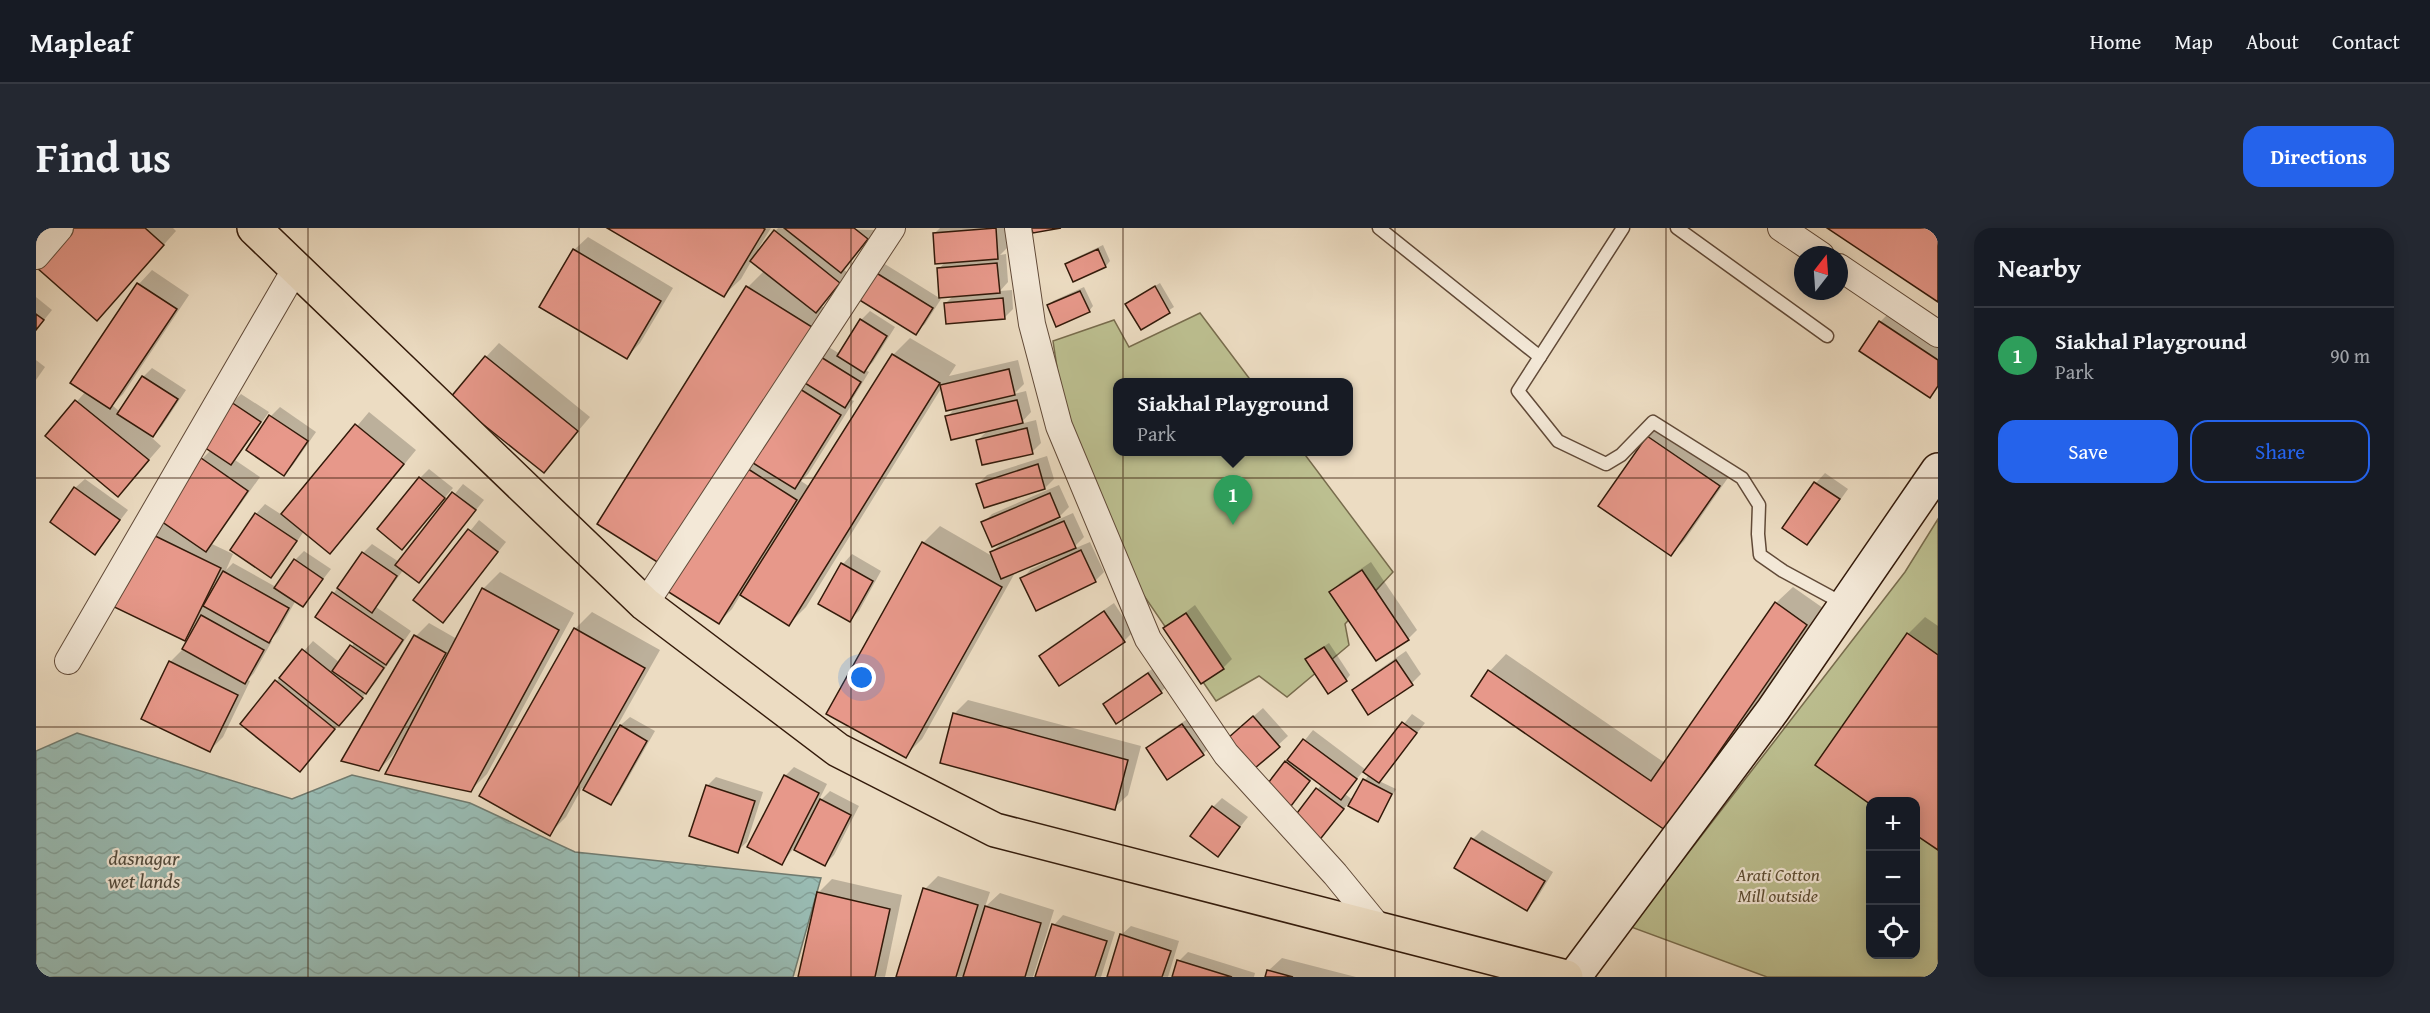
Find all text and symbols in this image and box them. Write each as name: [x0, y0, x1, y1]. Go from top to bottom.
text: Mapleaf: [30, 21, 131, 62]
text: Home: [2090, 26, 2141, 57]
text: Map: [2174, 26, 2213, 57]
text: About: [2246, 26, 2299, 57]
text: Contact: [2332, 26, 2400, 57]
text: Find us: [36, 126, 171, 187]
button: Directions: [2243, 126, 2394, 187]
north arrow: [1794, 246, 1848, 300]
text: Nearby: [1998, 248, 2081, 287]
text: Siakhal Playground: [2055, 325, 2247, 357]
text: 1: [2012, 341, 2023, 370]
text: 90 m: [2330, 341, 2370, 370]
text: Park: [2055, 357, 2094, 386]
popup: [1113, 378, 1353, 456]
text: Siakhal Playground: [1137, 387, 1329, 419]
text: Park: [1137, 419, 1176, 448]
button: Save: [1998, 420, 2178, 483]
button: Share: [2190, 420, 2370, 483]
pin: 1: [1214, 476, 1252, 525]
your location: [847, 663, 876, 692]
map controls: [1866, 797, 1920, 959]
button: +: [1866, 797, 1920, 851]
water label: dasnagar wet lands: [107, 843, 181, 895]
button: −: [1866, 851, 1920, 905]
park label: Arati Cotton Mill outside: [1735, 861, 1820, 909]
button: locate: [1866, 905, 1920, 959]

